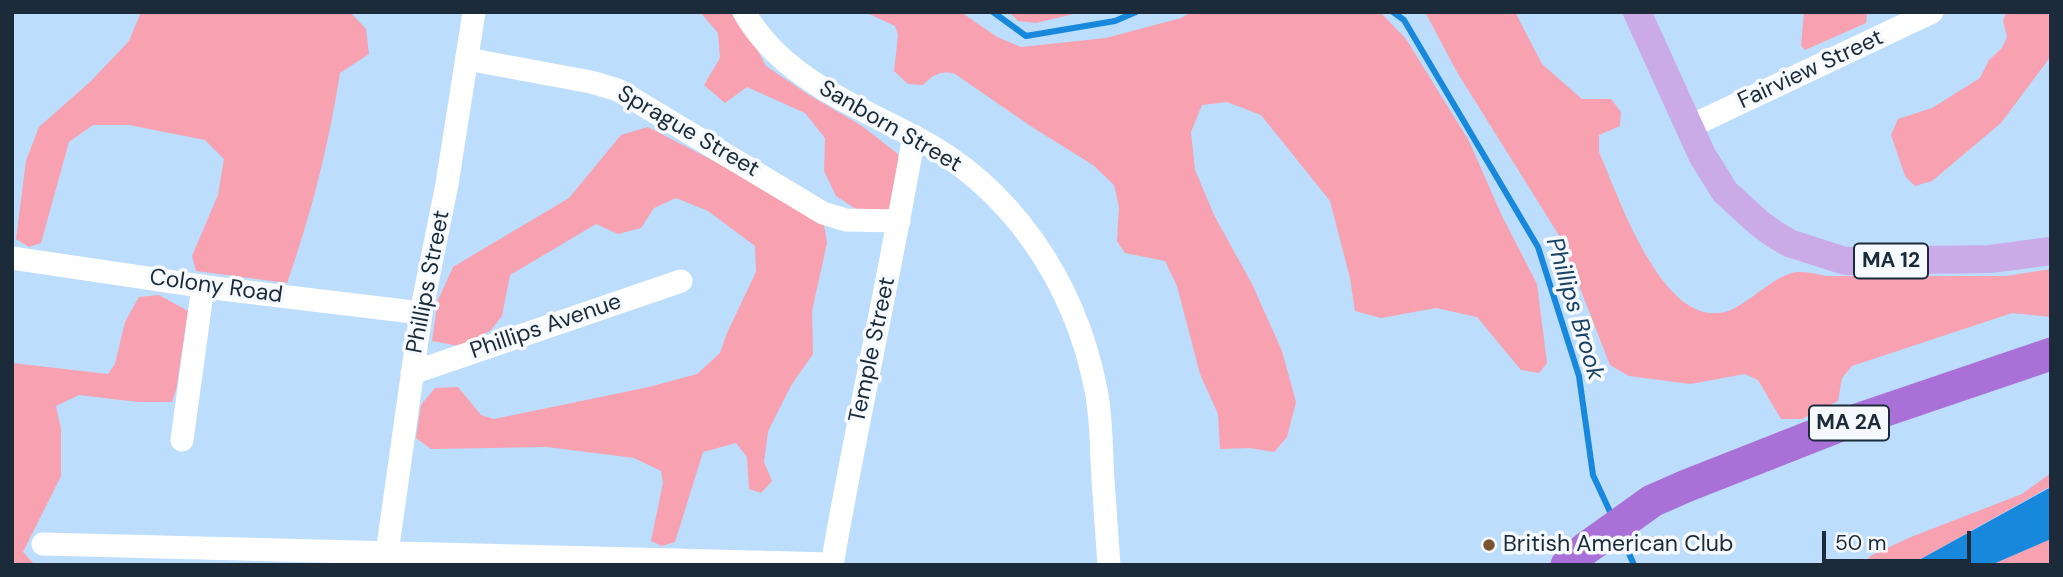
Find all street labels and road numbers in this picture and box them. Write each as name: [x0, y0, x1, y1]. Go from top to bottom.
street label: Fairview Street: [1734, 24, 1888, 116]
street label: Sanborn Street: [814, 75, 966, 179]
street label: Sprague Street: [612, 80, 764, 184]
street label: Phillips Street: [402, 208, 456, 356]
road number: MA 12: [1854, 244, 1928, 278]
street label: Colony Road: [148, 264, 284, 310]
street label: Temple Street: [844, 275, 902, 425]
street label: Phillips Avenue: [467, 288, 625, 366]
road number: MA 2A: [1809, 406, 1889, 440]

